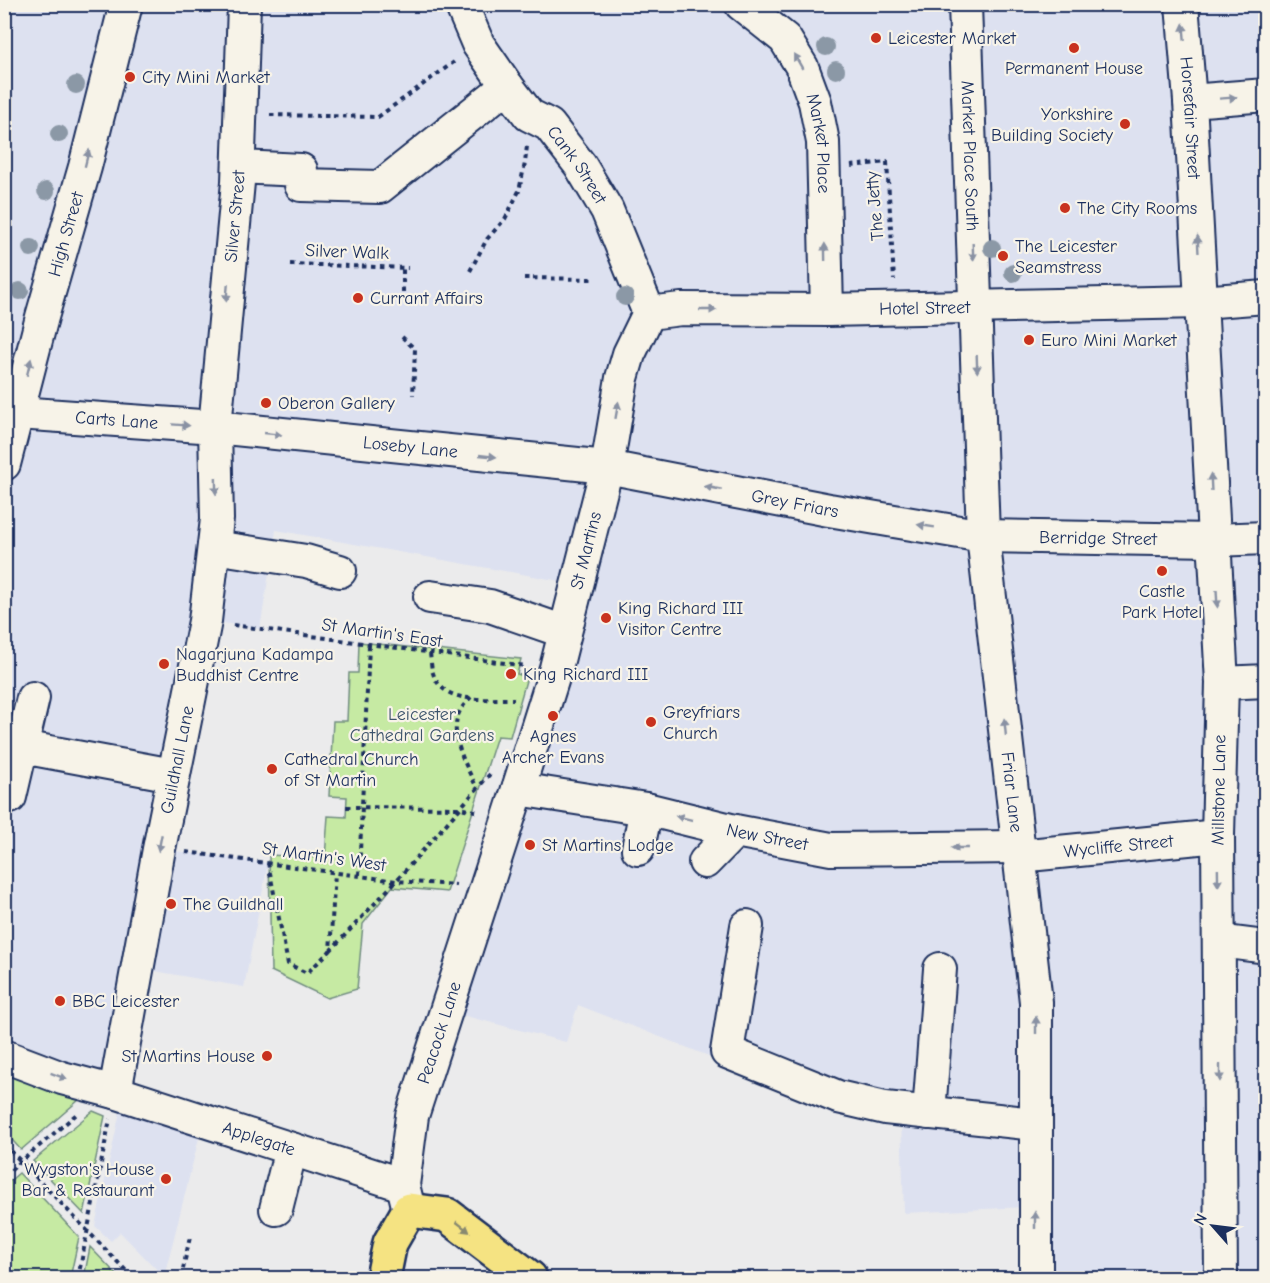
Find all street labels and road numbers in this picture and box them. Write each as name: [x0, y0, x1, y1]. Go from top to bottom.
street label: Horsefair Street: [1176, 56, 1205, 180]
street label: Market Place South: [957, 80, 983, 232]
street label: Market Place: [802, 90, 835, 194]
street label: Cank Street: [543, 121, 612, 208]
street label: Silver Street: [220, 169, 249, 263]
street label: The Jetty: [861, 169, 888, 242]
street label: High Street: [44, 188, 88, 279]
street label: Silver Walk: [305, 240, 389, 264]
street label: Hotel Street: [879, 296, 971, 319]
street label: Carts Lane: [75, 407, 159, 433]
street label: Loseby Lane: [362, 432, 459, 462]
street label: Grey Friars: [750, 485, 840, 522]
street label: St Martins: [566, 510, 606, 592]
street label: Berridge Street: [1039, 526, 1158, 550]
street label: St Martin's East: [320, 614, 445, 652]
street label: Guildhall Lane: [156, 704, 198, 816]
street label: Millstone Lane: [1208, 735, 1230, 845]
street label: Friar Lane: [997, 751, 1027, 834]
street label: New Street: [724, 819, 811, 855]
street label: Wycliffe Street: [1063, 830, 1175, 862]
street label: St Martin's West: [261, 838, 388, 876]
street label: Peacock Lane: [413, 979, 465, 1086]
street label: Applegate: [220, 1117, 298, 1160]

